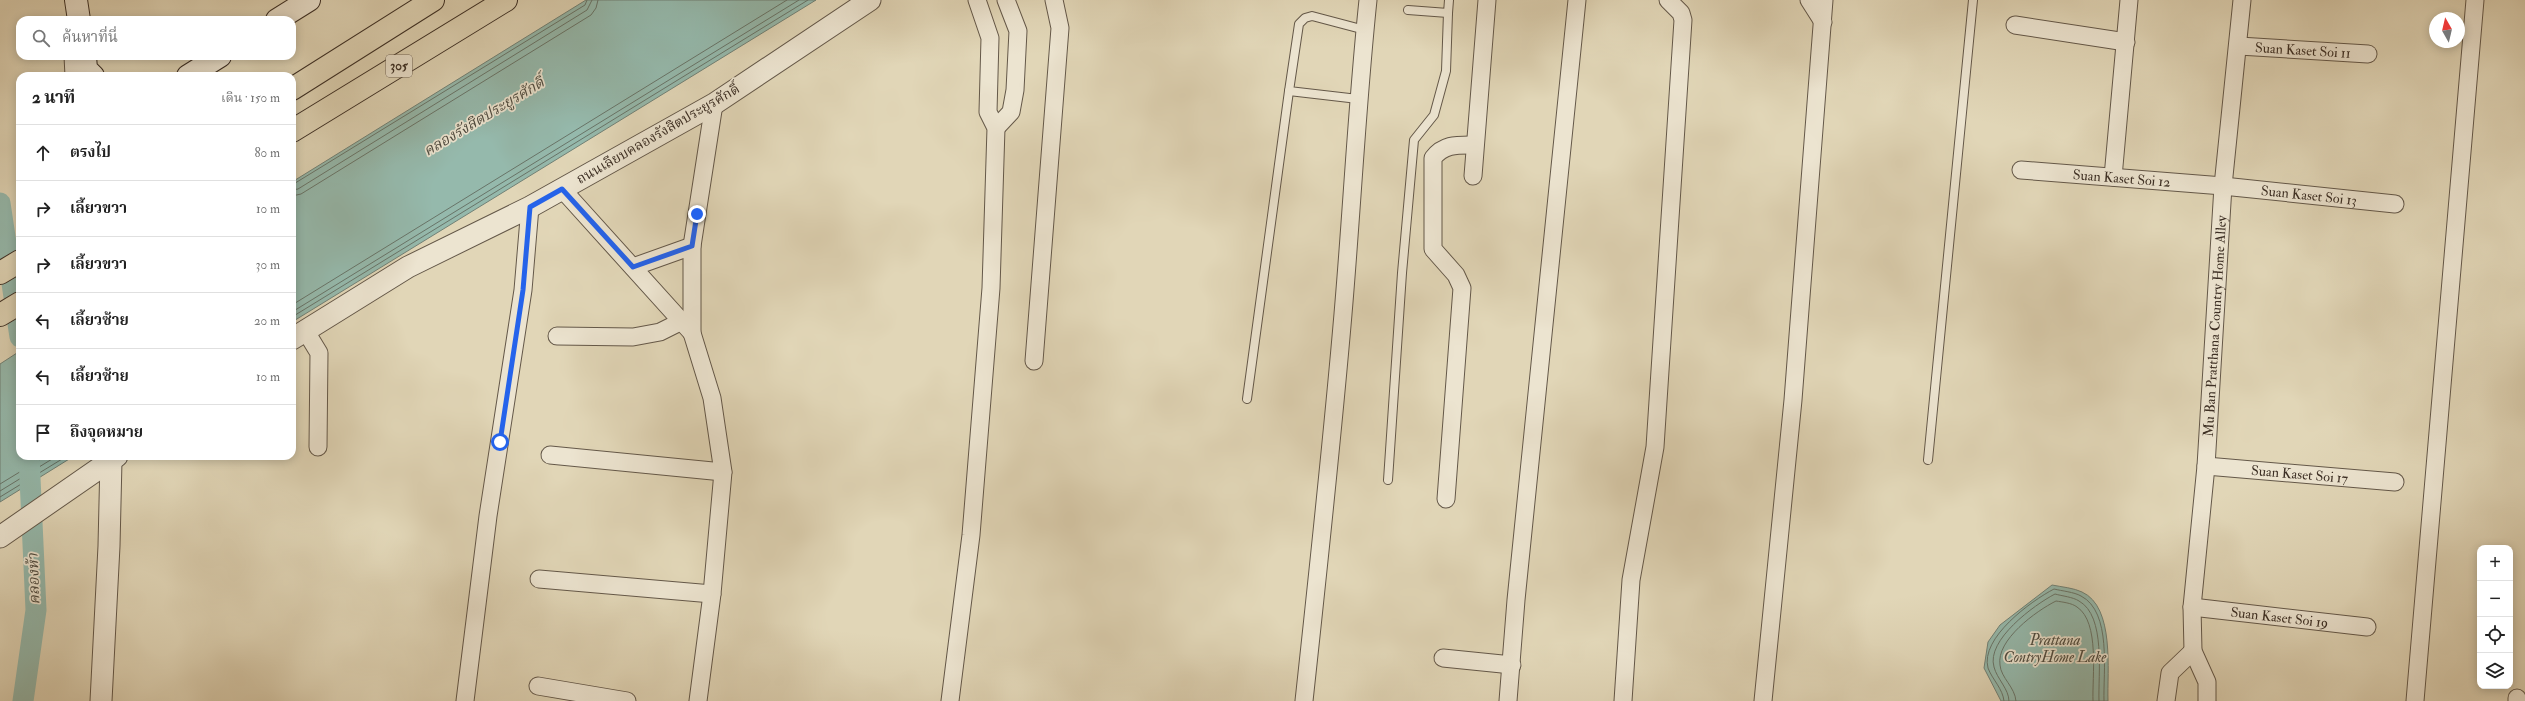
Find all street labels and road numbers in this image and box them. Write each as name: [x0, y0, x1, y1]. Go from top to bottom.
street label: Suan Kaset Soi 11: [2255, 39, 2351, 61]
road number: 305: [386, 55, 412, 77]
street label: ถนนเลียบคลองรังสิตประยูรศักดิ์: [572, 78, 744, 188]
street label: Suan Kaset Soi 12: [2072, 166, 2171, 190]
street label: Suan Kaset Soi 13: [2260, 182, 2358, 208]
street label: Mu Ban Pratthana Country Home Alley: [2199, 214, 2231, 437]
street label: Suan Kaset Soi 17: [2250, 461, 2349, 487]
street label: Suan Kaset Soi 19: [2230, 603, 2329, 631]

